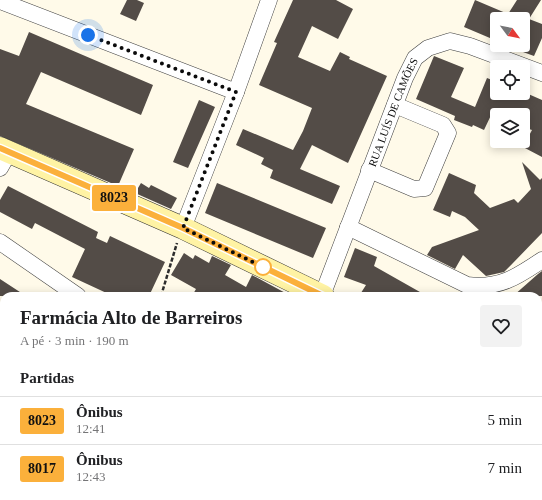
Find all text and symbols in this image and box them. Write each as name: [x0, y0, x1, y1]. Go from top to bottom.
north arrow: [490, 12, 530, 52]
map controls: [490, 12, 530, 148]
your location: [78, 25, 98, 45]
street label: RUA LUÍS DE CAMÕES: [366, 56, 420, 168]
button: locate: [490, 60, 530, 100]
button: layers: [490, 108, 530, 148]
line badge: 8023: [86, 185, 142, 211]
text: 8023: [100, 190, 128, 205]
unlabelled marker: [254, 258, 272, 276]
button: heart: [480, 305, 522, 347]
text: Farmácia Alto de Barreiros: [20, 307, 243, 328]
text: A pé · 3 min · 190 m: [20, 333, 129, 348]
text: Partidas: [20, 370, 74, 386]
text: Ônibus: [76, 404, 123, 420]
text: 5 min: [487, 412, 522, 428]
text: 8023: [28, 413, 56, 428]
text: 12:41: [76, 421, 106, 436]
text: Ônibus: [76, 452, 123, 468]
text: 7 min: [487, 460, 522, 476]
text: 8017: [28, 461, 56, 476]
text: 12:43: [76, 469, 106, 484]

